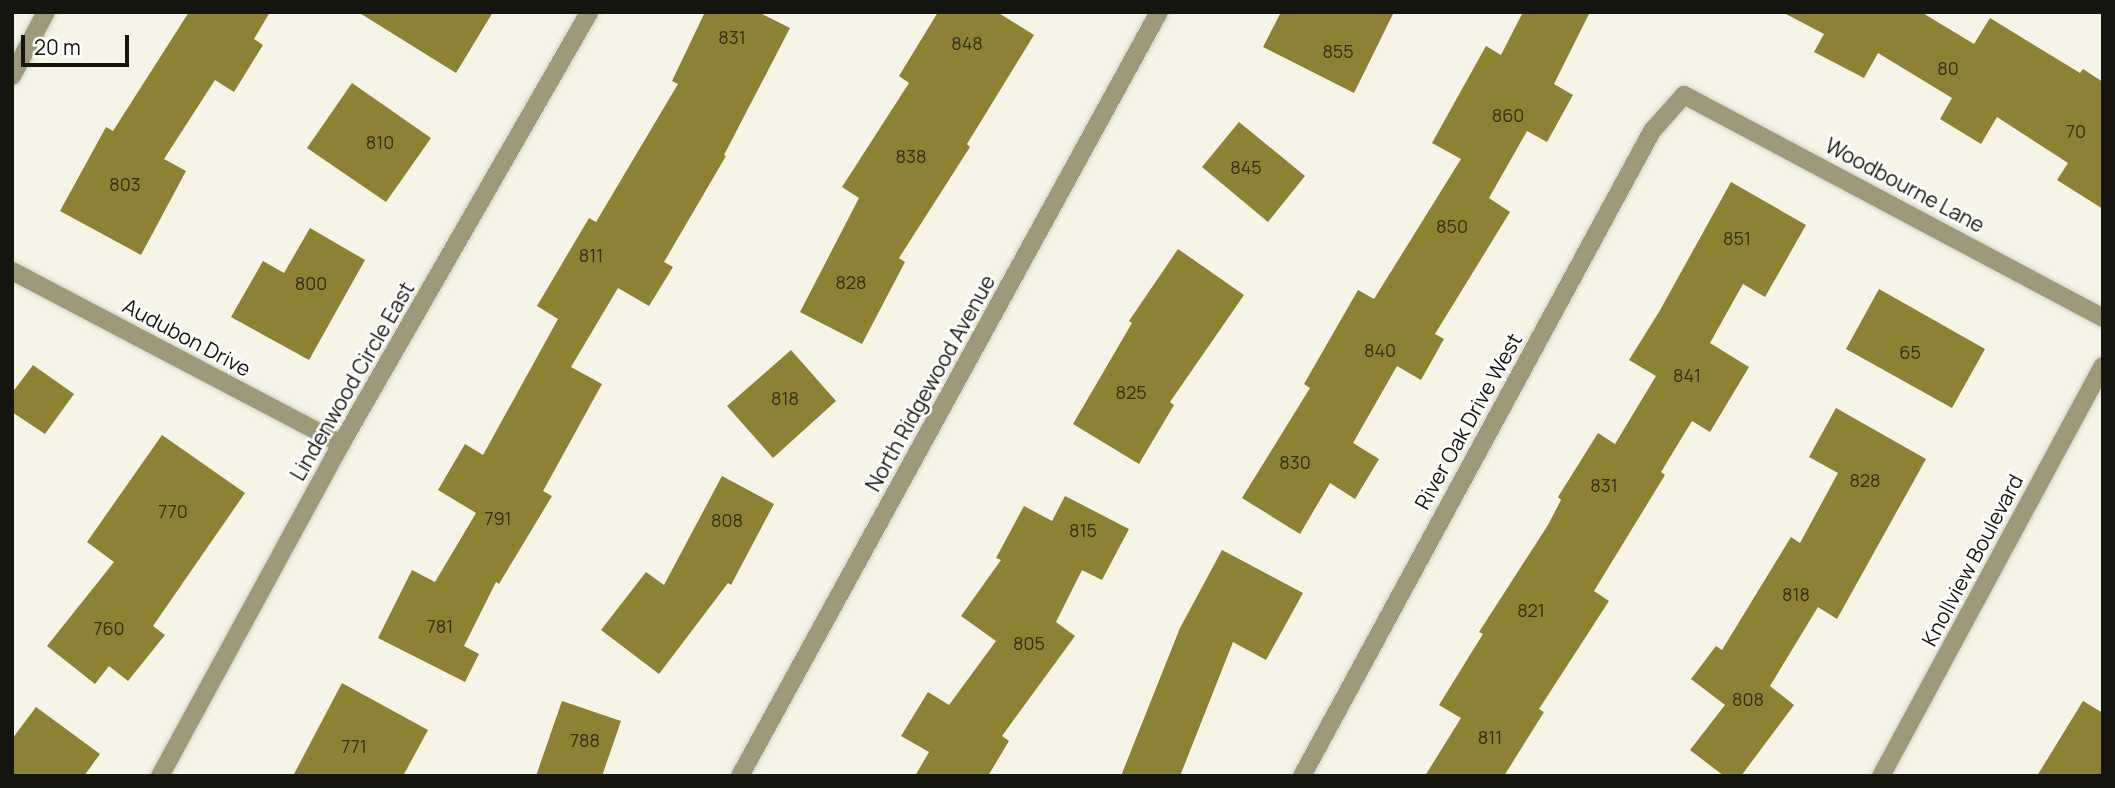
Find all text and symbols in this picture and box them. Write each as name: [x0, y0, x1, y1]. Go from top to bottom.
scale bar: [24, 21, 133, 65]
house number: 831: [718, 26, 746, 48]
house number: 848: [951, 32, 983, 54]
text: 20 m: [34, 33, 81, 61]
house number: 855: [1322, 40, 1354, 62]
house number: 80: [1937, 57, 1959, 79]
house number: 860: [1492, 104, 1524, 126]
house number: 70: [2066, 120, 2086, 142]
house number: 810: [366, 131, 394, 153]
street label: Woodbourne Lane: [1821, 132, 1989, 238]
house number: 838: [896, 145, 926, 167]
house number: 845: [1230, 156, 1262, 178]
house number: 803: [109, 173, 141, 195]
house number: 850: [1436, 215, 1468, 237]
house number: 851: [1723, 227, 1751, 249]
house number: 811: [579, 244, 603, 266]
street label: North Ridgewood Avenue: [860, 270, 1000, 496]
house number: 828: [835, 271, 867, 293]
house number: 800: [295, 272, 327, 294]
street label: Lindenwood Circle East: [285, 277, 419, 485]
street label: Audubon Drive: [119, 293, 255, 381]
street label: River Oak Drive West: [1409, 329, 1527, 513]
house number: 840: [1364, 339, 1396, 361]
house number: 65: [1899, 341, 1921, 363]
house number: 841: [1673, 364, 1701, 386]
house number: 825: [1115, 381, 1147, 403]
house number: 818: [771, 387, 799, 409]
house number: 830: [1279, 451, 1311, 473]
house number: 828: [1849, 469, 1881, 491]
street label: Knollview Boulevard: [1916, 470, 2028, 650]
house number: 831: [1590, 474, 1618, 496]
house number: 770: [158, 500, 188, 522]
house number: 791: [484, 507, 512, 529]
house number: 808: [711, 509, 743, 531]
house number: 815: [1069, 519, 1097, 541]
house number: 818: [1782, 583, 1810, 605]
house number: 821: [1517, 599, 1545, 621]
house number: 781: [427, 615, 453, 637]
house number: 760: [93, 617, 125, 639]
house number: 805: [1013, 632, 1045, 654]
house number: 808: [1732, 688, 1764, 710]
house number: 811: [1478, 726, 1502, 748]
house number: 788: [570, 729, 600, 751]
house number: 771: [341, 735, 367, 757]

